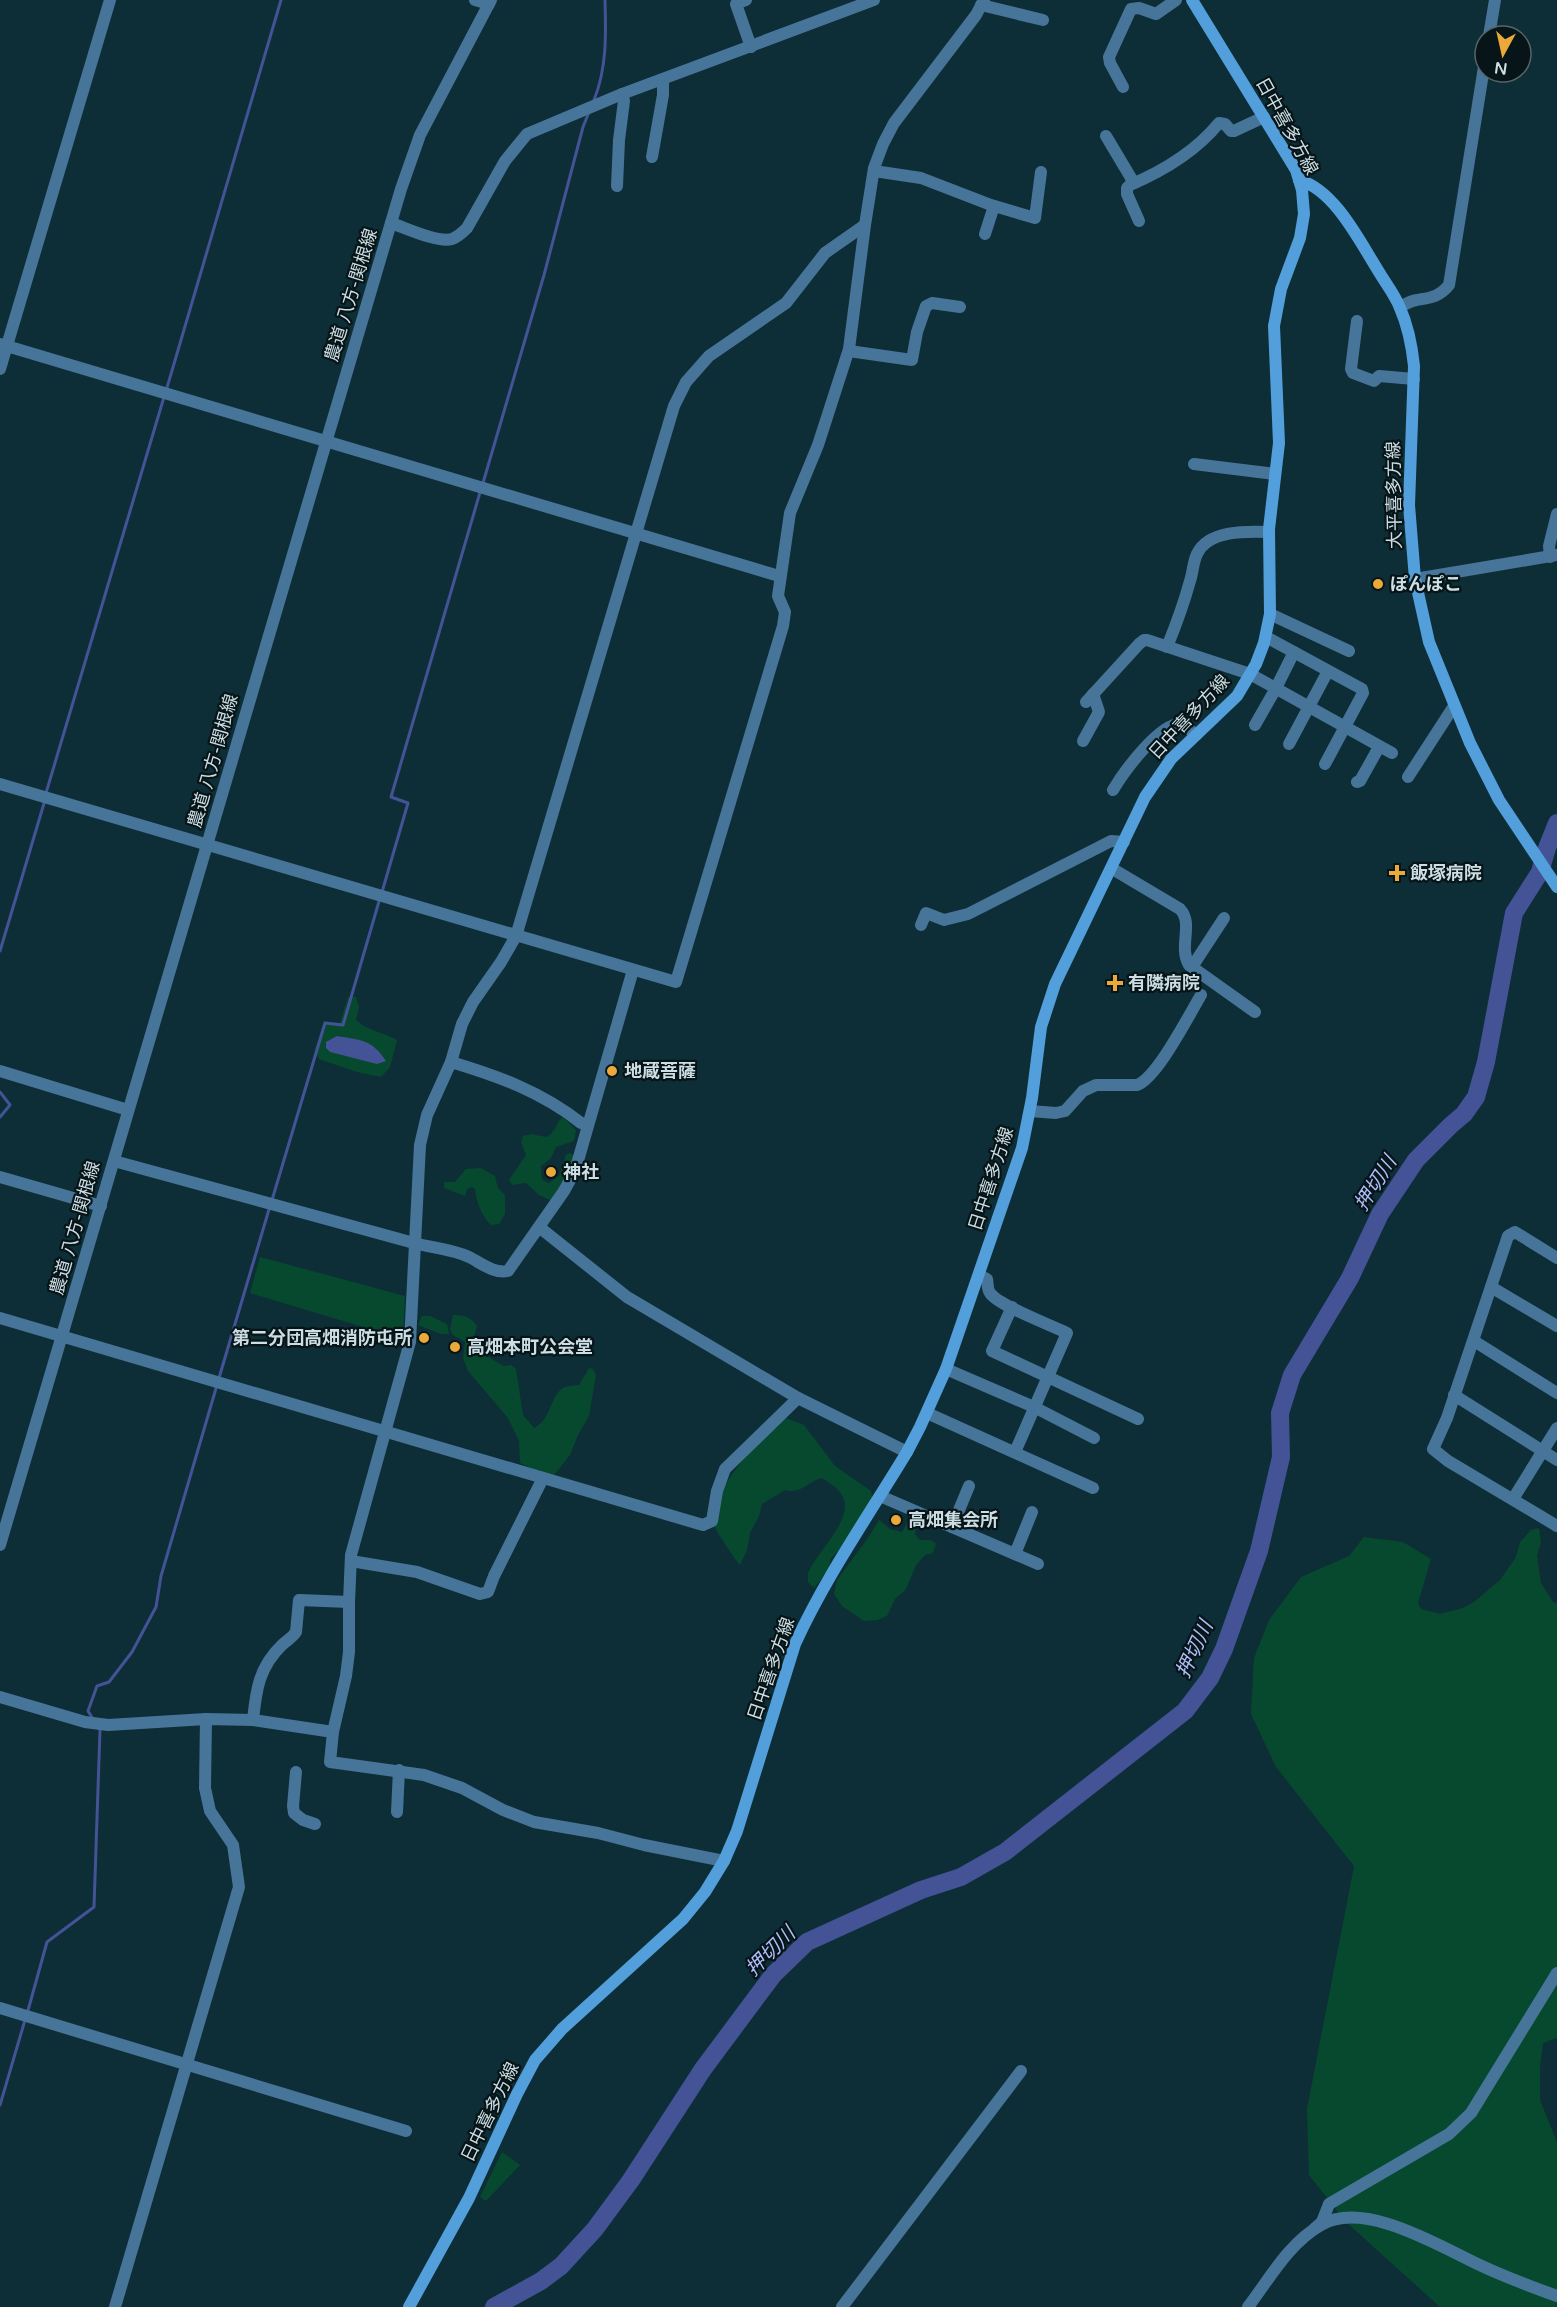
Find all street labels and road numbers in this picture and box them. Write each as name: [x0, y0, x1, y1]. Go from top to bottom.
street label: 日中喜多方線: [1251, 73, 1323, 179]
street label: 農道 八方-関根線: [320, 226, 382, 364]
street label: 大平喜多方線: [1382, 441, 1406, 549]
street label: 日中喜多方線: [1144, 670, 1234, 764]
street label: 農道 八方-関根線: [183, 692, 243, 830]
street label: 日中喜多方線: [964, 1124, 1018, 1234]
street label: 農道 八方-関根線: [45, 1159, 105, 1297]
street label: 日中喜多方線: [743, 1614, 799, 1724]
street label: 日中喜多方線: [456, 2059, 524, 2165]

